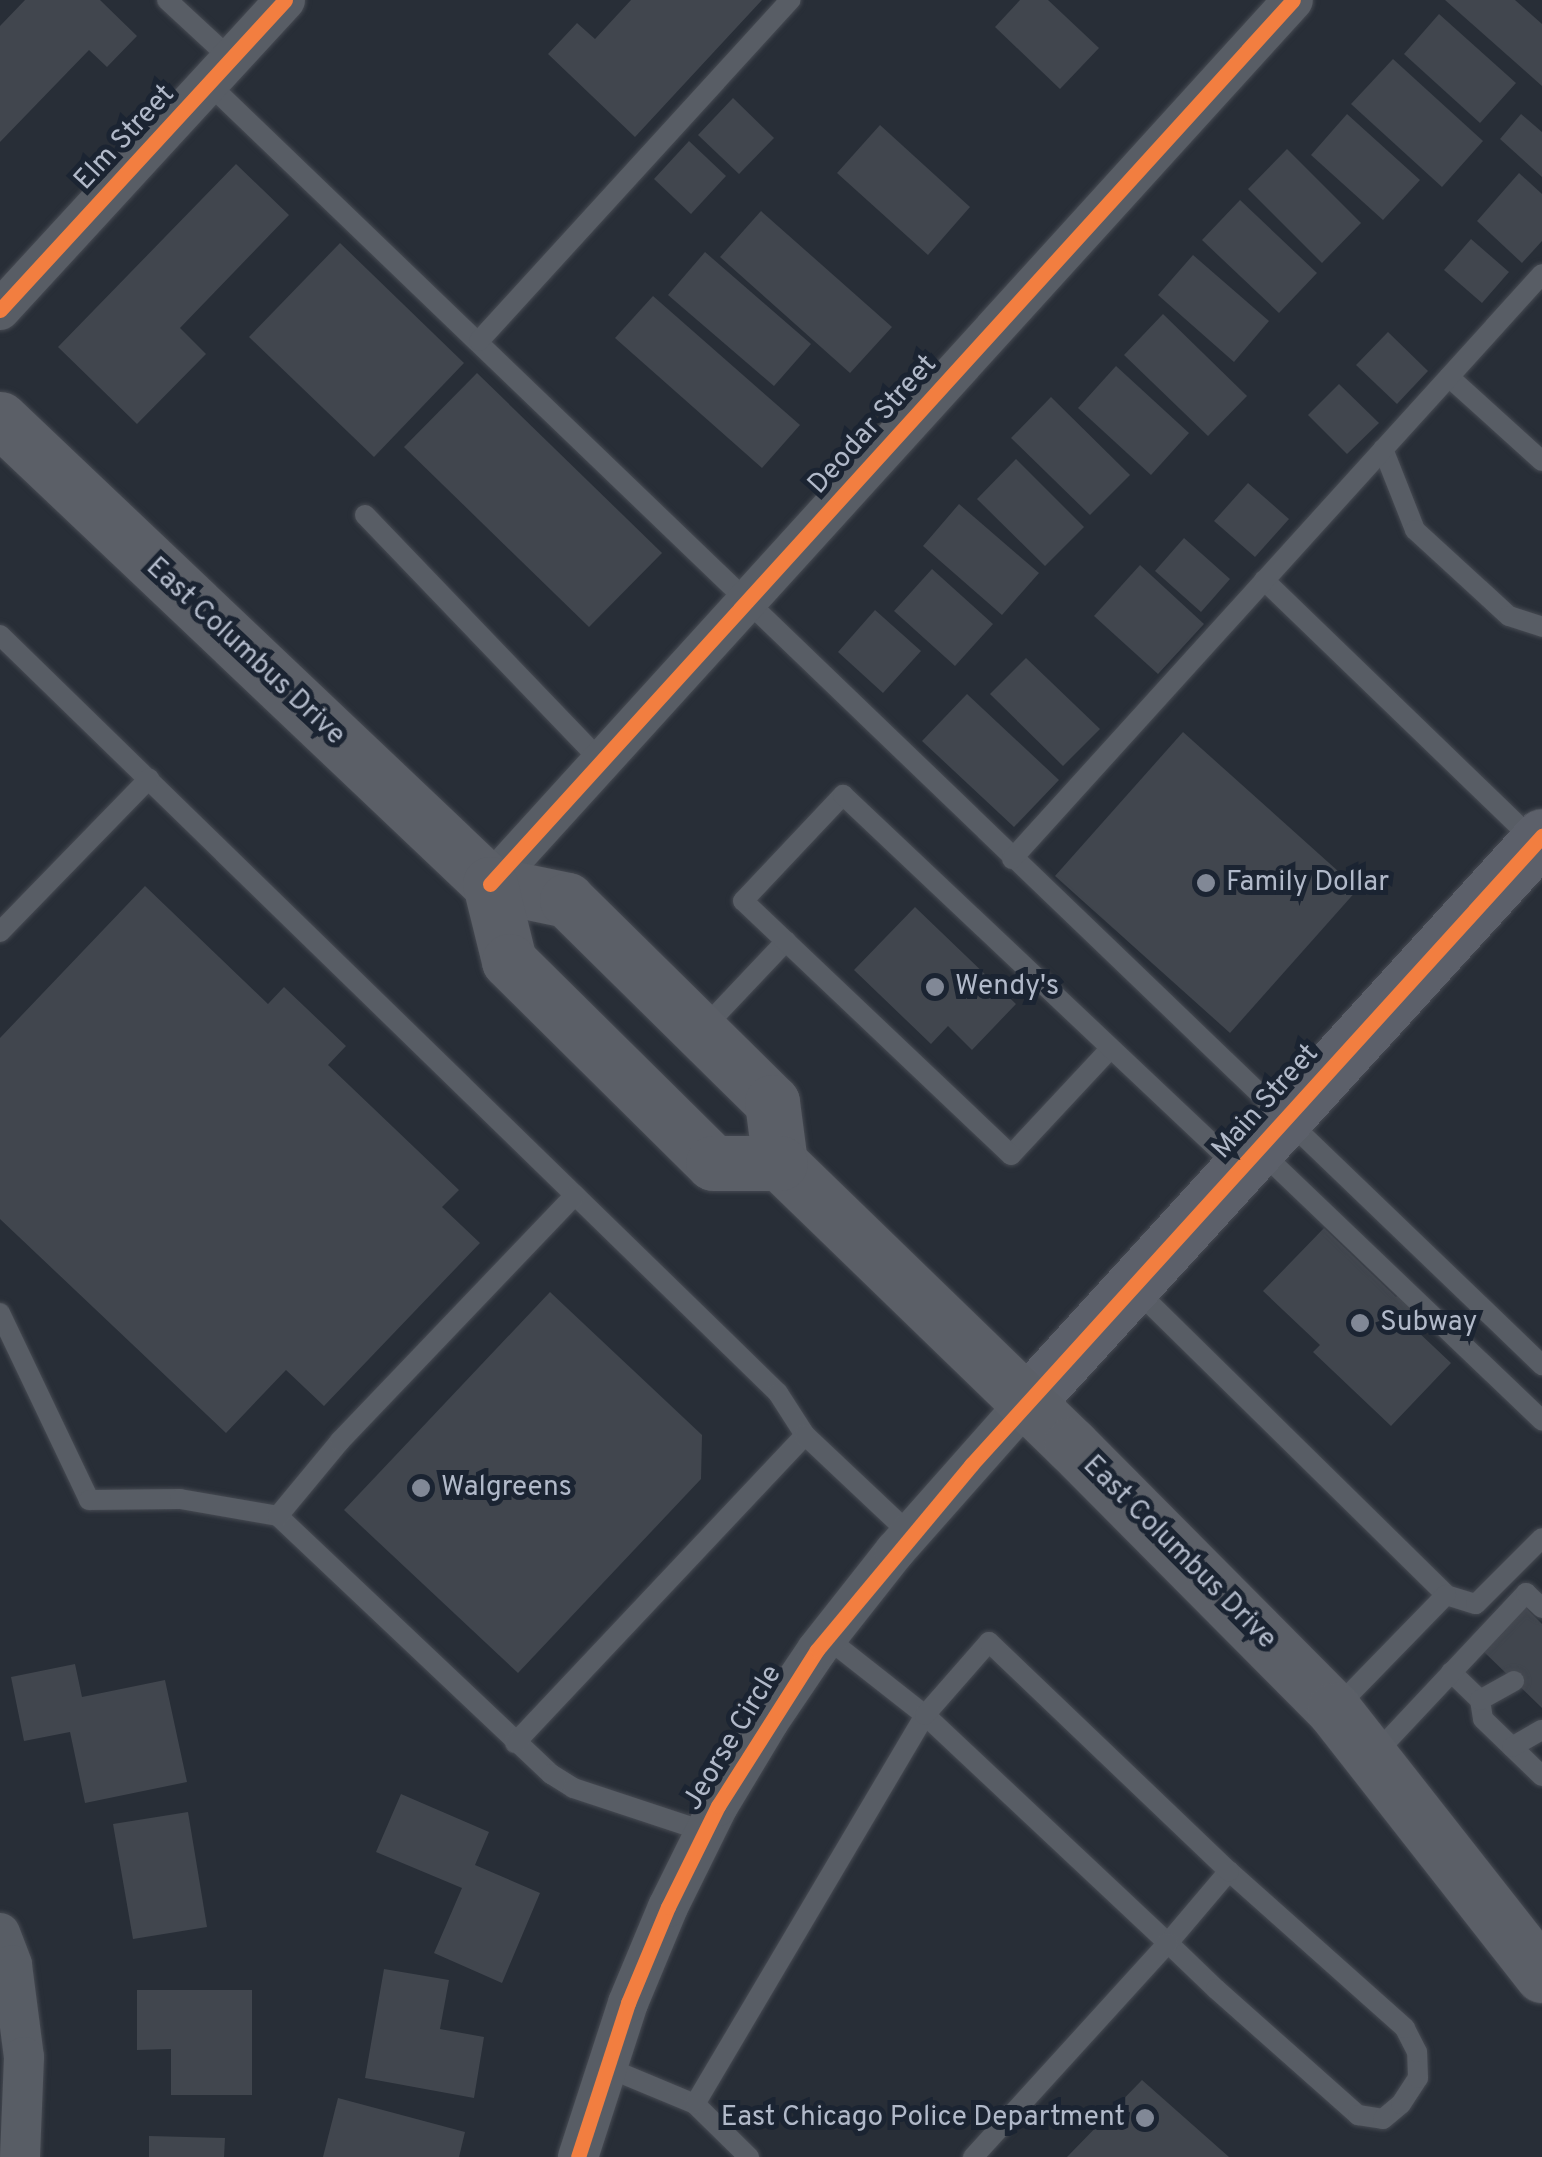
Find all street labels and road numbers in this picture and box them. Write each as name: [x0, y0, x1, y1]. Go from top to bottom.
street label: Elm Street: [68, 78, 182, 198]
street label: Deodar Street: [802, 348, 944, 502]
street label: East Columbus Drive: [139, 551, 351, 753]
street label: Main Street: [1206, 1038, 1326, 1166]
street label: East Columbus Drive: [1075, 1449, 1283, 1657]
street label: Jeorse Circle: [677, 1659, 789, 1817]

